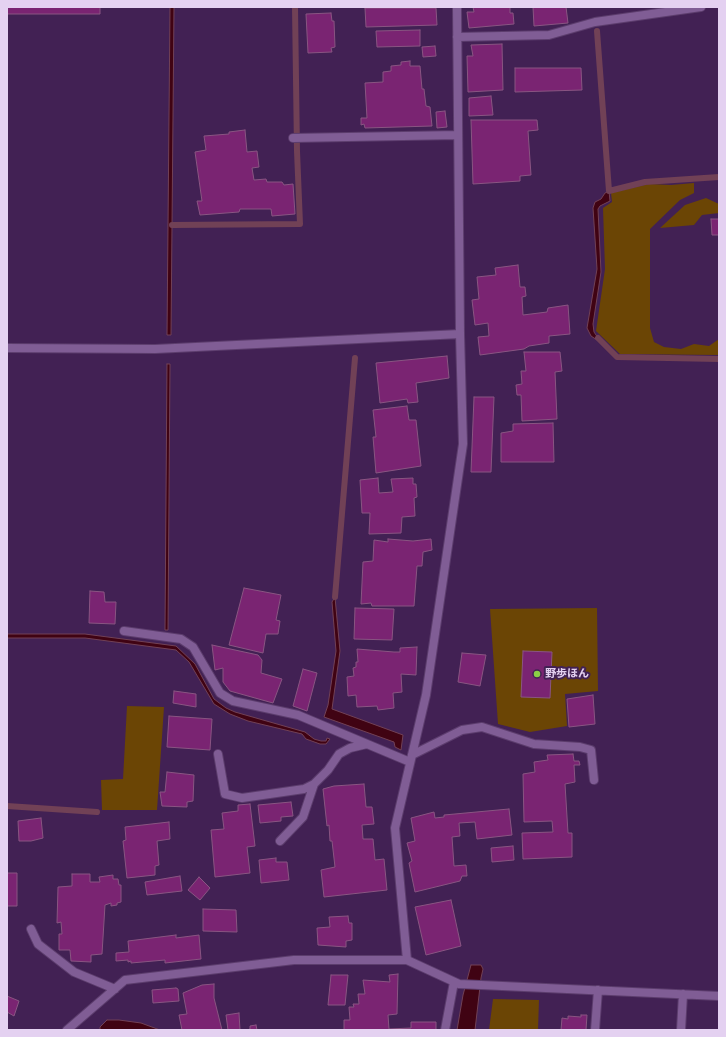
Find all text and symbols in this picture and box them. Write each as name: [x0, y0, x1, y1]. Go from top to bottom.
place label: 野歩ほん: [545, 667, 589, 681]
marker: 野歩ほん: [532, 669, 542, 679]

